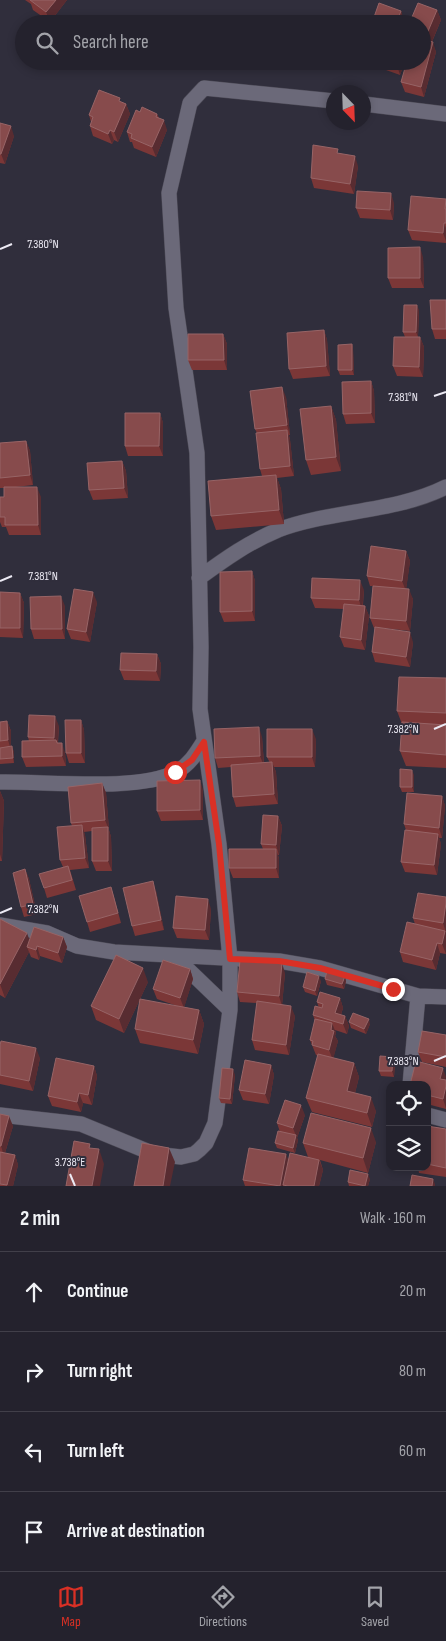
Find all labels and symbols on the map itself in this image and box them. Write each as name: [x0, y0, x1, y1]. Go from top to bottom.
north arrow: [326, 85, 371, 130]
text: 7.380°N: [27, 237, 59, 252]
text: 7.381°N: [388, 390, 418, 405]
text: 7.381°N: [28, 569, 58, 584]
text: 7.382°N: [387, 722, 419, 737]
route start: [164, 761, 187, 784]
text: 7.382°N: [27, 902, 59, 917]
route end: [382, 978, 405, 1001]
text: 7.383°N: [388, 1054, 419, 1069]
text: 3.738°E: [55, 1155, 85, 1170]

